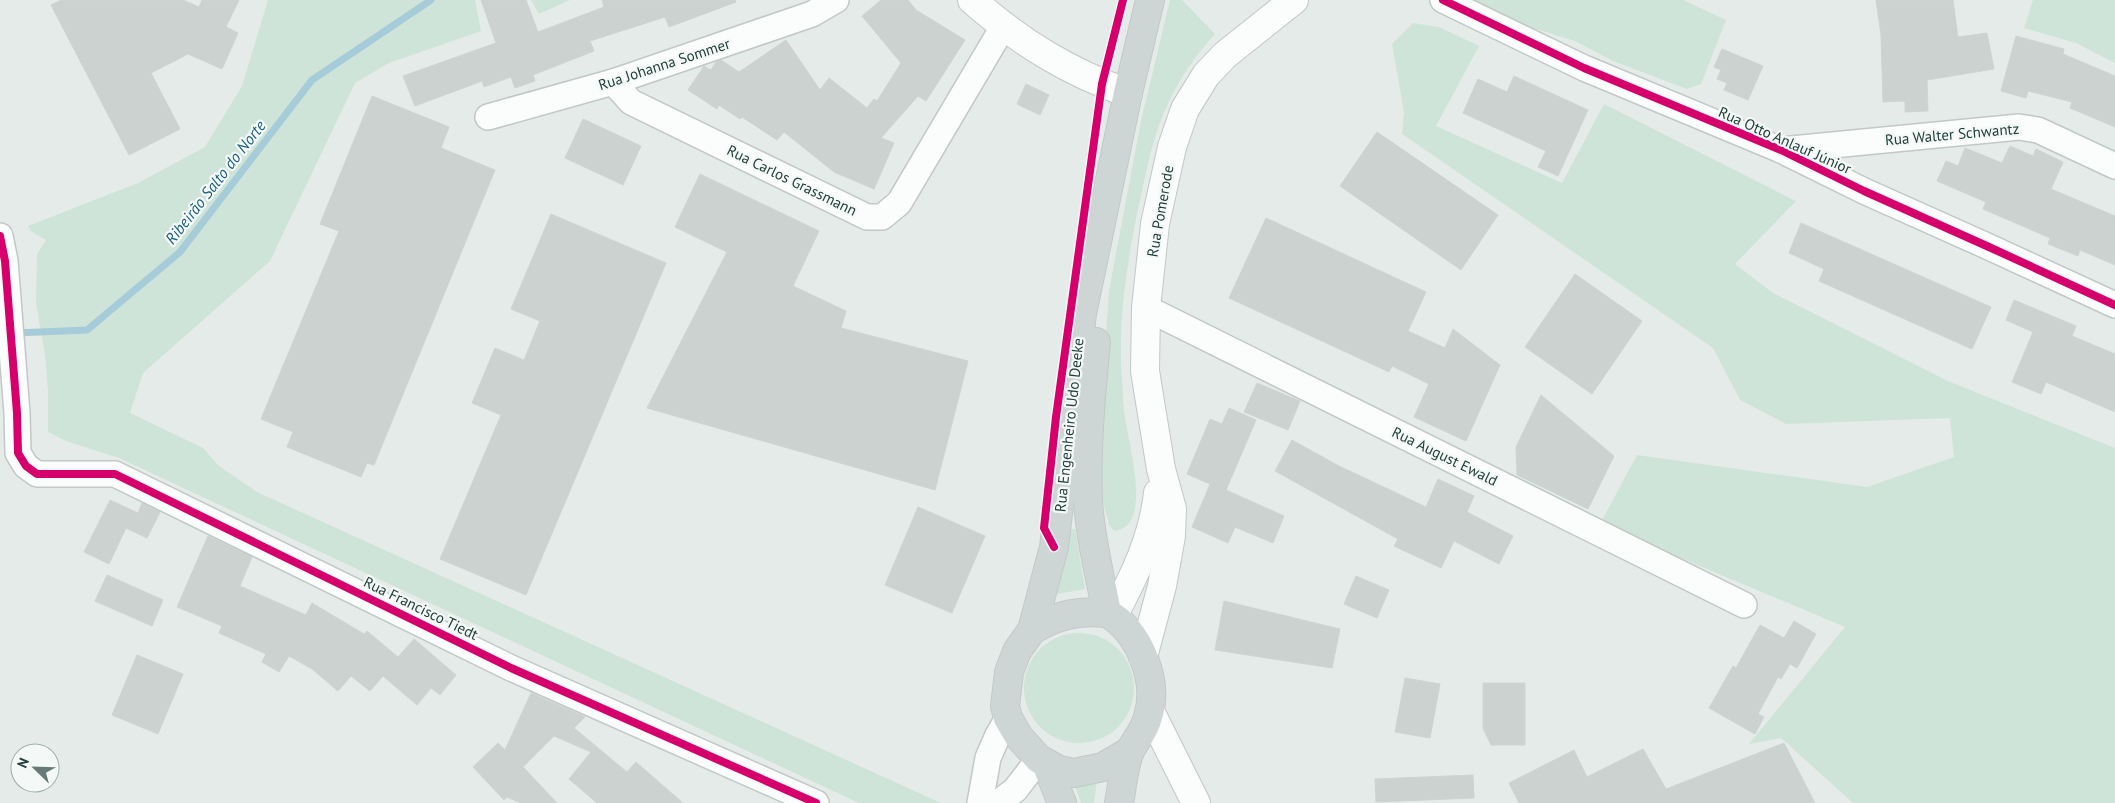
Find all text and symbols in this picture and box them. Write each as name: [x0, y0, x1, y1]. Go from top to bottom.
street label: Rua Johanna Sommer: [596, 34, 732, 94]
street label: Rua Otto Anlauf Júnior: [1716, 102, 1854, 178]
water label: Ribeirão Salto do Norte: [160, 116, 270, 248]
street label: Rua Walter Schwantz: [1884, 119, 2020, 149]
street label: Rua Carlos Grassmann: [724, 140, 860, 220]
street label: Rua Pomerode: [1143, 164, 1177, 258]
street label: Rua Engenheiro Udo Deeke: [1050, 337, 1088, 513]
street label: Rua August Ewald: [1389, 422, 1501, 490]
street label: Rua Francisco Tiedt: [361, 572, 481, 644]
north arrow: [10, 743, 60, 793]
text: N: [13, 755, 33, 771]

